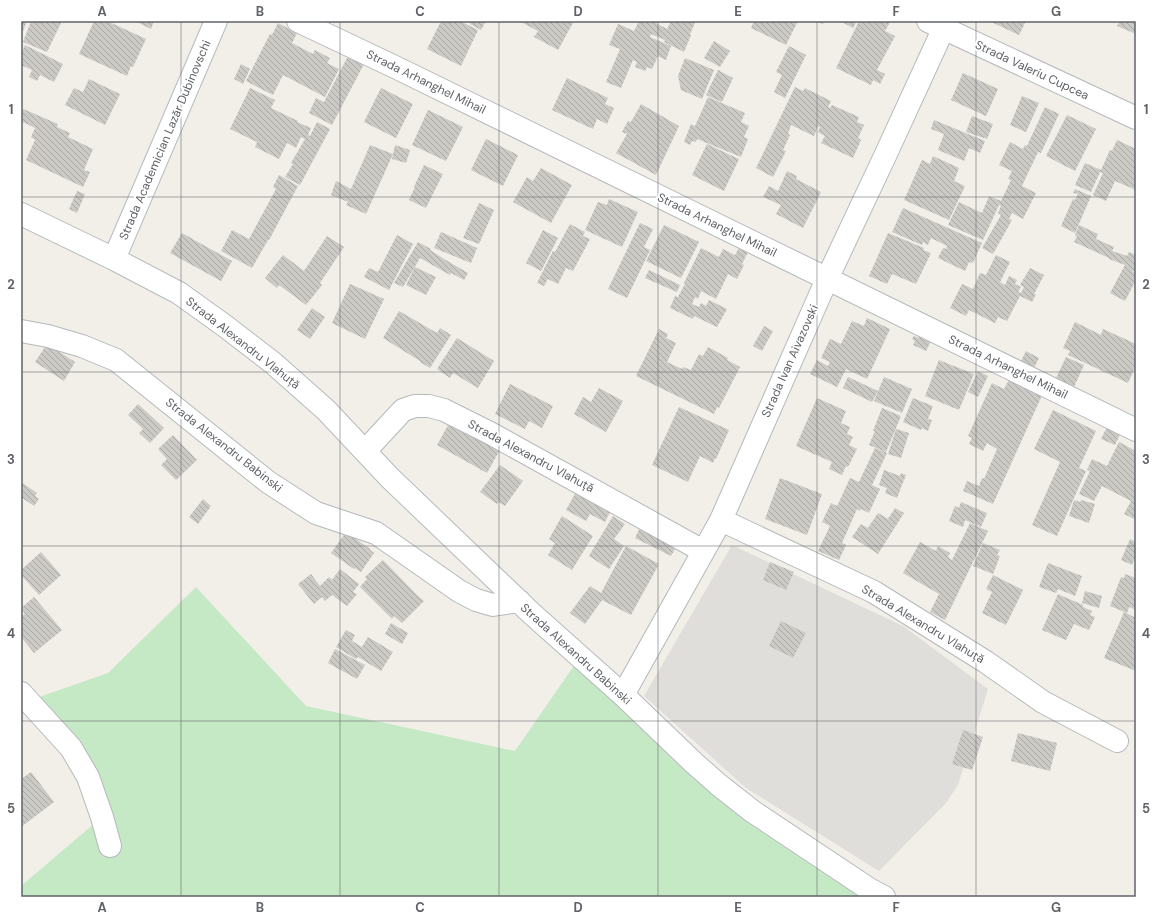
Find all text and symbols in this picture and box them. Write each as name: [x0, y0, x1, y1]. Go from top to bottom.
text: A: [97, 3, 107, 20]
text: B: [256, 3, 264, 20]
text: C: [415, 3, 425, 20]
text: D: [573, 3, 583, 20]
text: E: [734, 3, 742, 20]
text: F: [892, 3, 900, 20]
text: G: [1051, 3, 1061, 20]
street label: Strada Valeriu Cupcea: [972, 37, 1092, 103]
street label: Strada Academician Lazăr Dubinovschi: [116, 38, 215, 242]
street label: Strada Arhanghel Mihail: [364, 46, 488, 118]
text: 1: [9, 101, 13, 118]
text: 1: [1144, 101, 1148, 118]
street label: Strada Arhanghel Mihail: [655, 189, 779, 261]
text: 2: [7, 276, 15, 293]
text: 2: [1142, 276, 1150, 293]
street label: Strada Аlexandru Vlahuță: [183, 293, 303, 393]
street label: Strada Ivan Aivazovski: [758, 302, 822, 420]
street label: Strada Arhanghel Mihail: [946, 331, 1070, 403]
street label: Strada Alexandru Babinski: [162, 394, 286, 496]
street label: Strada Alexandru Vlahuță: [465, 416, 597, 496]
text: 3: [7, 451, 15, 468]
text: 3: [1142, 451, 1150, 468]
street label: Strada Аlexandru Vlahuță: [859, 581, 987, 667]
street label: Strada Alexandru Babinski: [517, 600, 635, 708]
text: 4: [7, 625, 15, 642]
text: 4: [1142, 625, 1150, 642]
text: 5: [7, 800, 15, 817]
text: 5: [1142, 800, 1150, 817]
text: A: [97, 899, 107, 916]
text: B: [256, 899, 264, 916]
text: C: [415, 899, 425, 916]
text: D: [573, 899, 583, 916]
text: E: [734, 899, 742, 916]
text: F: [892, 899, 900, 916]
text: G: [1051, 899, 1061, 916]

